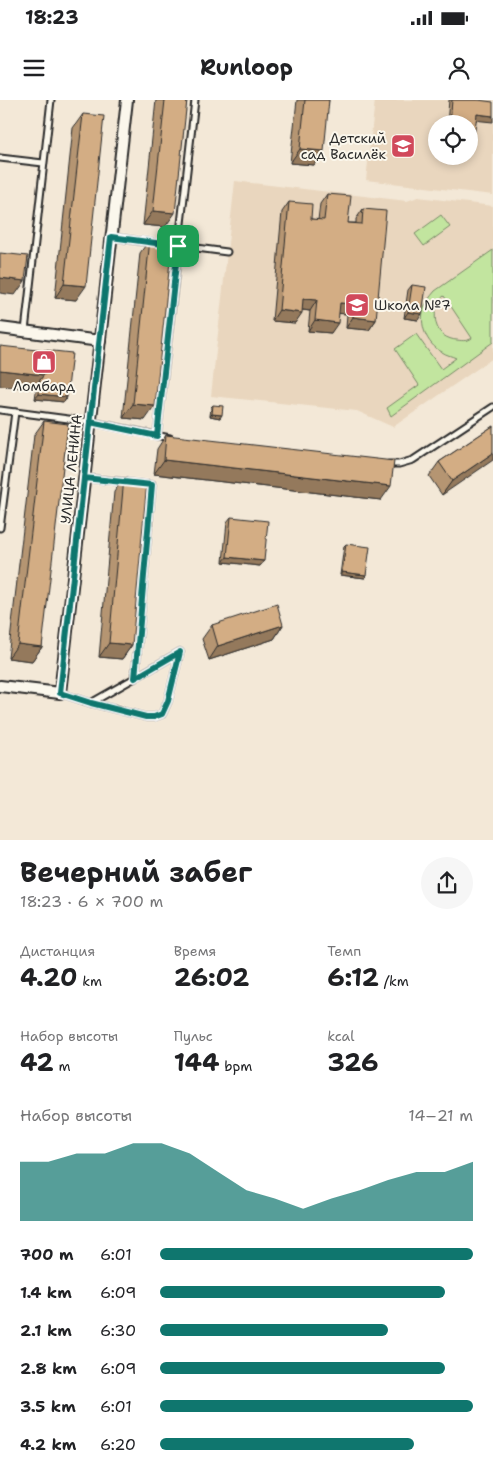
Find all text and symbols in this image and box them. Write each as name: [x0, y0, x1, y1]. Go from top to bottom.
text: 18:23: [25, 5, 78, 30]
text: Runloop: [200, 53, 293, 82]
icon: menu: [20, 54, 48, 82]
icon: person: [445, 54, 473, 82]
map controls: [428, 115, 478, 165]
button: locate: [428, 115, 478, 165]
place label: Детский сад Василёк: [301, 129, 387, 163]
school or university icon: Детский сад Василёк: [390, 133, 416, 159]
pin: [157, 225, 199, 267]
icon: arrive: [164, 232, 192, 260]
school or university icon: Школа №7: [344, 292, 370, 318]
place label: Школа №7: [374, 296, 451, 314]
shop icon: Ломбард: [31, 349, 57, 375]
place label: Ломбард: [13, 377, 75, 395]
street label: УЛИЦА ЛЕНИНА: [56, 413, 86, 525]
text: Вечерний забег: [20, 853, 252, 891]
button: share: [421, 857, 473, 909]
text: 18:23 · 6 × 700 m: [20, 891, 163, 912]
text: Дистанция: [20, 942, 95, 960]
text: Время: [174, 942, 216, 960]
text: Темп: [327, 942, 361, 960]
text: 4.20: [20, 960, 78, 994]
text: 26:02: [174, 960, 250, 994]
text: 6:12: [327, 960, 379, 994]
text: km: [78, 972, 102, 990]
text: /km: [379, 972, 409, 990]
text: Набор высоты: [20, 1027, 118, 1045]
text: Пульс: [174, 1027, 213, 1045]
text: kcal: [327, 1027, 355, 1045]
text: 42: [20, 1045, 54, 1079]
text: 144: [174, 1045, 219, 1079]
text: 326: [327, 1045, 379, 1079]
text: m: [54, 1057, 70, 1075]
text: bpm: [219, 1057, 252, 1075]
text: Набор высоты: [20, 1105, 132, 1126]
text: 14–21 m: [408, 1105, 473, 1126]
text: 700 m: [20, 1244, 74, 1265]
text: 6:01: [100, 1244, 132, 1265]
text: 1.4 km: [20, 1282, 72, 1303]
text: 6:09: [100, 1282, 136, 1303]
text: 2.1 km: [20, 1320, 72, 1341]
text: 6:30: [100, 1320, 136, 1341]
text: 2.8 km: [20, 1358, 77, 1379]
text: 6:09: [100, 1358, 136, 1379]
text: 3.5 km: [20, 1396, 76, 1417]
text: 6:01: [100, 1396, 132, 1417]
text: 4.2 km: [20, 1434, 76, 1455]
text: 6:20: [100, 1434, 136, 1455]

